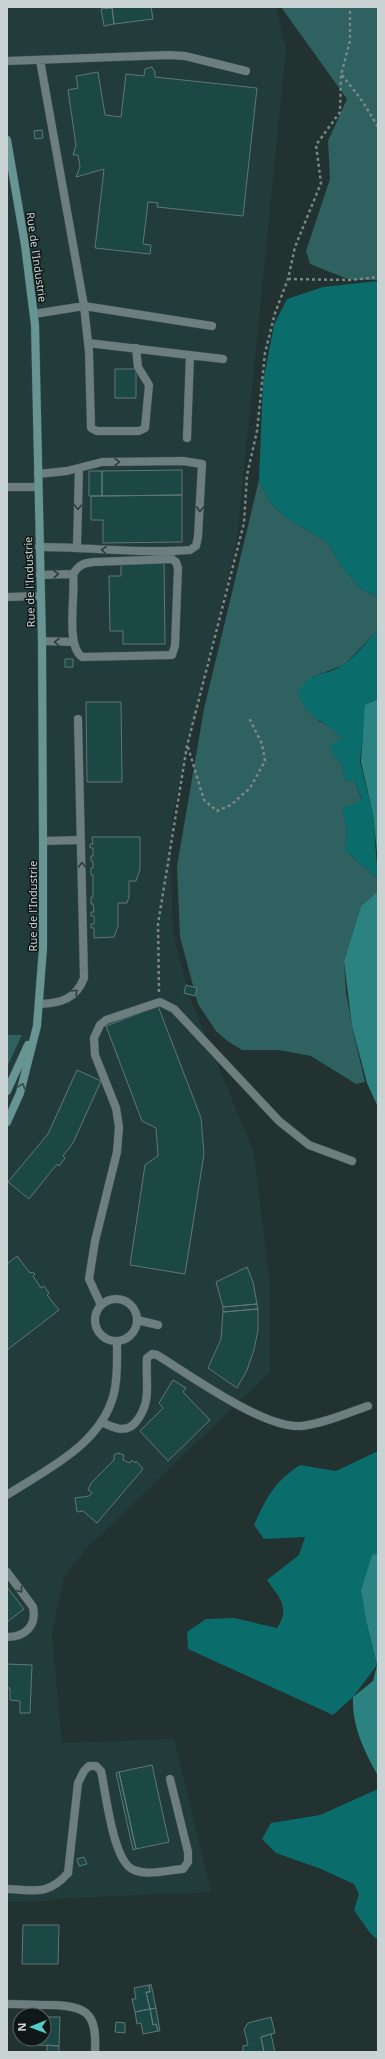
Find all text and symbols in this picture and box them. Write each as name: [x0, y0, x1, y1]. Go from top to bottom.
street label: Rue de l'Industrie: [23, 211, 51, 303]
one-way arrow: [114, 458, 120, 466]
one-way arrow: [74, 504, 82, 510]
one-way arrow: [195, 506, 204, 512]
street label: Rue de l'Industrie: [20, 536, 38, 628]
one-way arrow: [101, 546, 107, 555]
one-way arrow: [53, 570, 59, 579]
one-way arrow: [54, 638, 60, 646]
street label: Rue de l'Industrie: [25, 861, 40, 951]
one-way arrow: [78, 862, 86, 868]
one-way arrow: [70, 989, 78, 997]
one-way arrow: [17, 1082, 26, 1089]
one-way arrow: [15, 1585, 22, 1592]
north arrow: [12, 2007, 52, 2047]
text: N: [14, 2023, 29, 2032]

